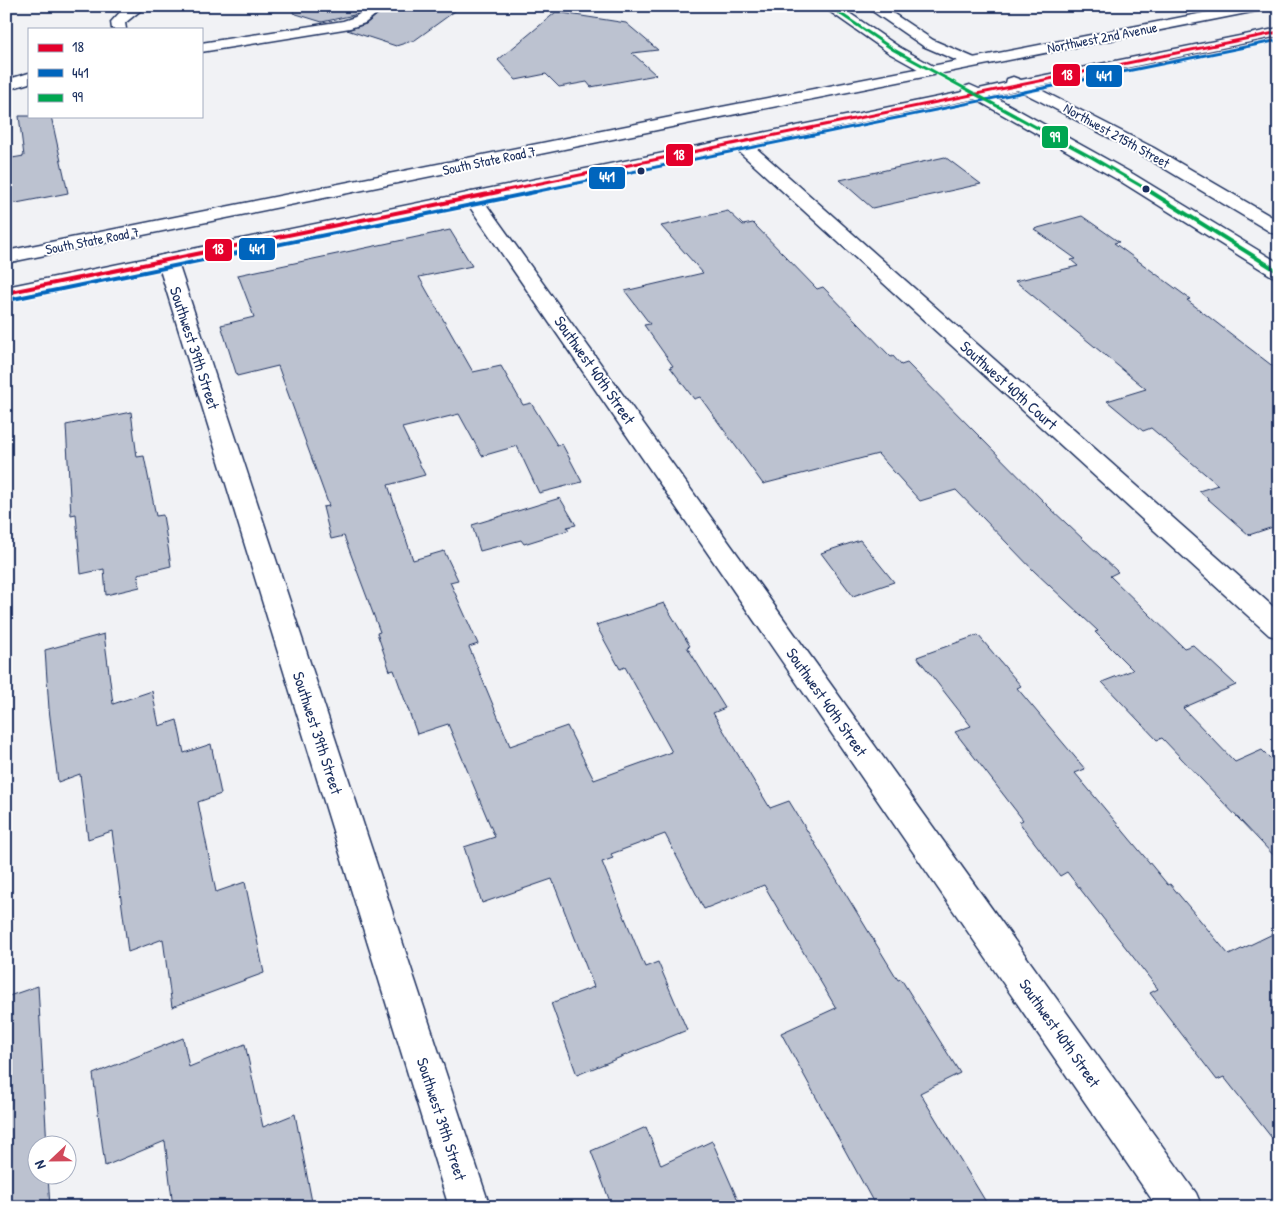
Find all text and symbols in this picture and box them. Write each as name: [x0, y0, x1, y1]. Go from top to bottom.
street label: Northwest 2nd Avenue: [1045, 17, 1159, 57]
legend: [28, 28, 202, 118]
text: 18: [72, 36, 84, 57]
text: 441: [72, 62, 89, 83]
line badge: 18: [1052, 63, 1081, 87]
line badge: 441: [1085, 64, 1123, 88]
text: 18: [1061, 65, 1073, 84]
text: 441: [1096, 66, 1112, 85]
text: 99: [72, 86, 84, 107]
street label: Northwest 215th Street: [1060, 98, 1174, 172]
line badge: 99: [1041, 125, 1069, 149]
text: 99: [1050, 127, 1061, 146]
street label: South State Road 7: [441, 141, 538, 179]
line badge: 18: [665, 143, 694, 167]
text: 18: [673, 145, 685, 164]
line badge: 441: [588, 166, 626, 190]
unlabelled marker: [636, 166, 646, 176]
text: 441: [599, 167, 615, 186]
unlabelled marker: [1141, 184, 1151, 194]
street label: South State Road 7: [44, 222, 141, 258]
line badge: 441: [238, 237, 276, 261]
line badge: 18: [204, 238, 233, 262]
text: 18: [212, 239, 224, 258]
text: 441: [249, 239, 265, 258]
street label: Southwest 39th Street: [165, 284, 225, 413]
street label: Southwest 40th Street: [549, 311, 641, 429]
street label: Southwest 40th Court: [956, 335, 1063, 435]
street label: Southwest 40th Street: [781, 643, 873, 761]
street label: Southwest 39th Street: [288, 669, 348, 798]
street label: Southwest 40th Street: [1014, 974, 1106, 1092]
street label: Southwest 39th Street: [412, 1055, 472, 1184]
north arrow: [28, 1136, 78, 1186]
text: N: [29, 1158, 50, 1172]

